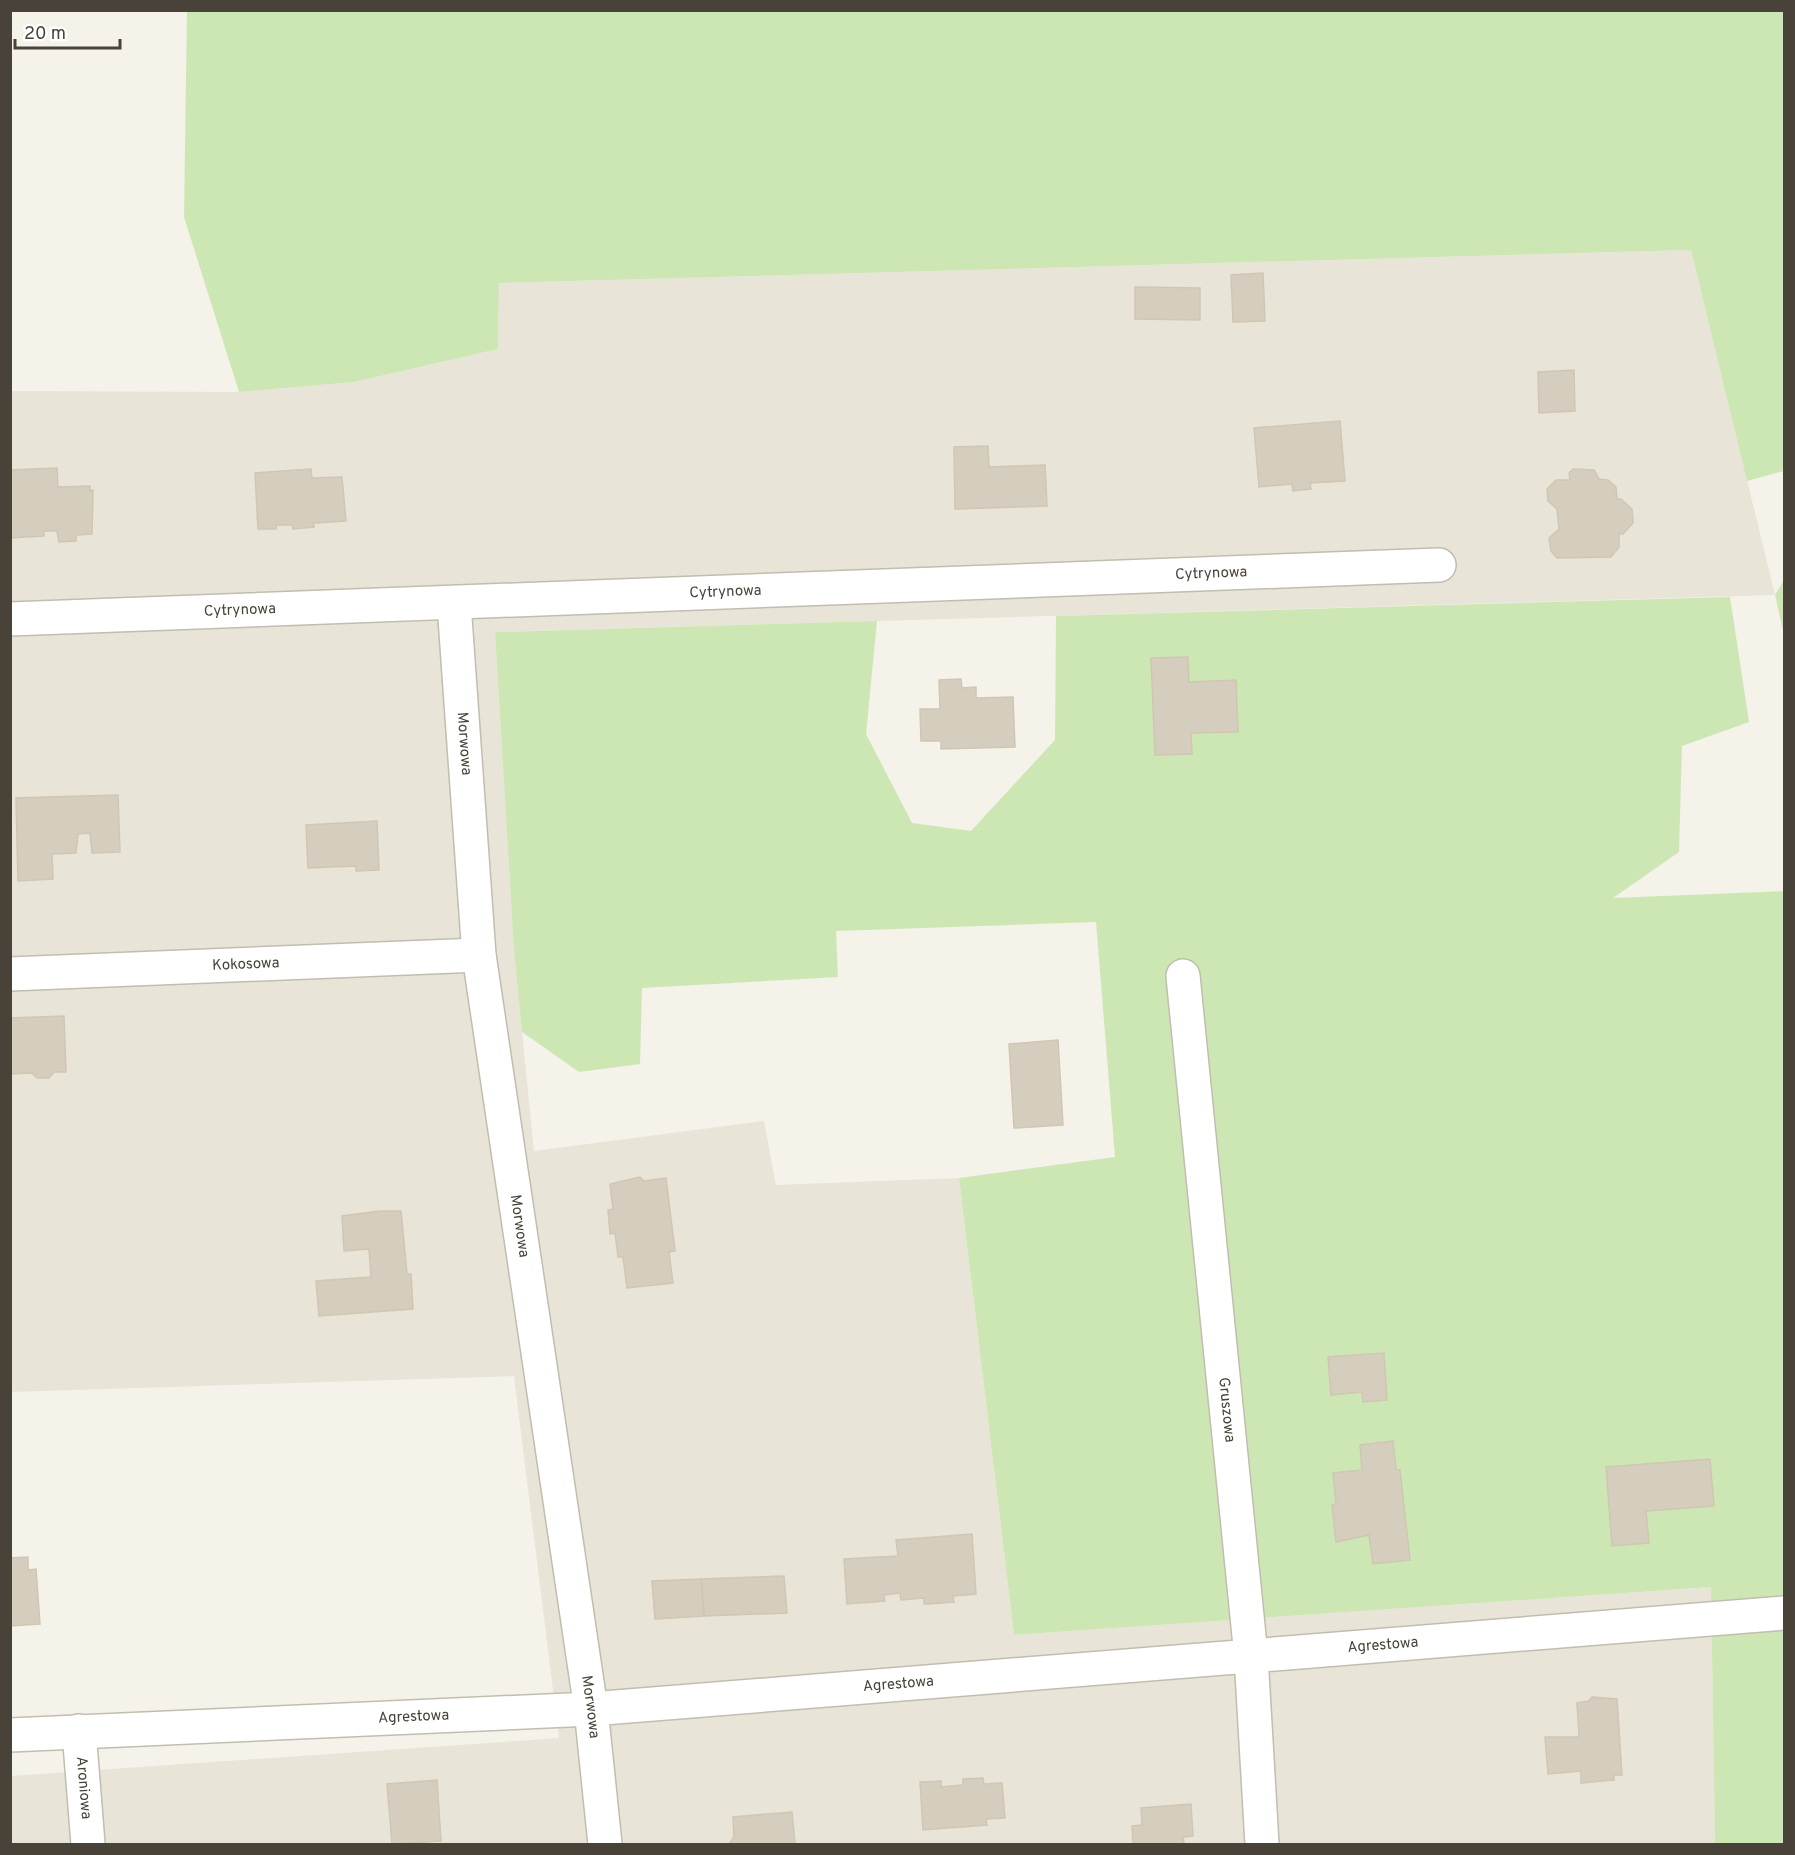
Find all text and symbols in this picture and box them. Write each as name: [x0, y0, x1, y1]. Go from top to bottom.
scale bar: [15, 12, 120, 50]
text: 20 m: [24, 23, 66, 46]
street label: Cytrynowa: [1175, 563, 1248, 584]
street label: Cytrynowa: [689, 581, 762, 603]
street label: Cytrynowa: [203, 599, 276, 621]
street label: Morwowa: [452, 711, 476, 776]
street label: Kokosowa: [212, 954, 280, 975]
street label: Morwowa: [505, 1193, 533, 1259]
street label: Gruszowa: [1214, 1376, 1239, 1443]
street label: Agrestowa: [1347, 1633, 1419, 1658]
street label: Agrestowa: [862, 1672, 935, 1697]
street label: Morwowa: [577, 1674, 604, 1739]
street label: Agrestowa: [378, 1706, 450, 1728]
street label: Aroniowa: [72, 1756, 95, 1820]

